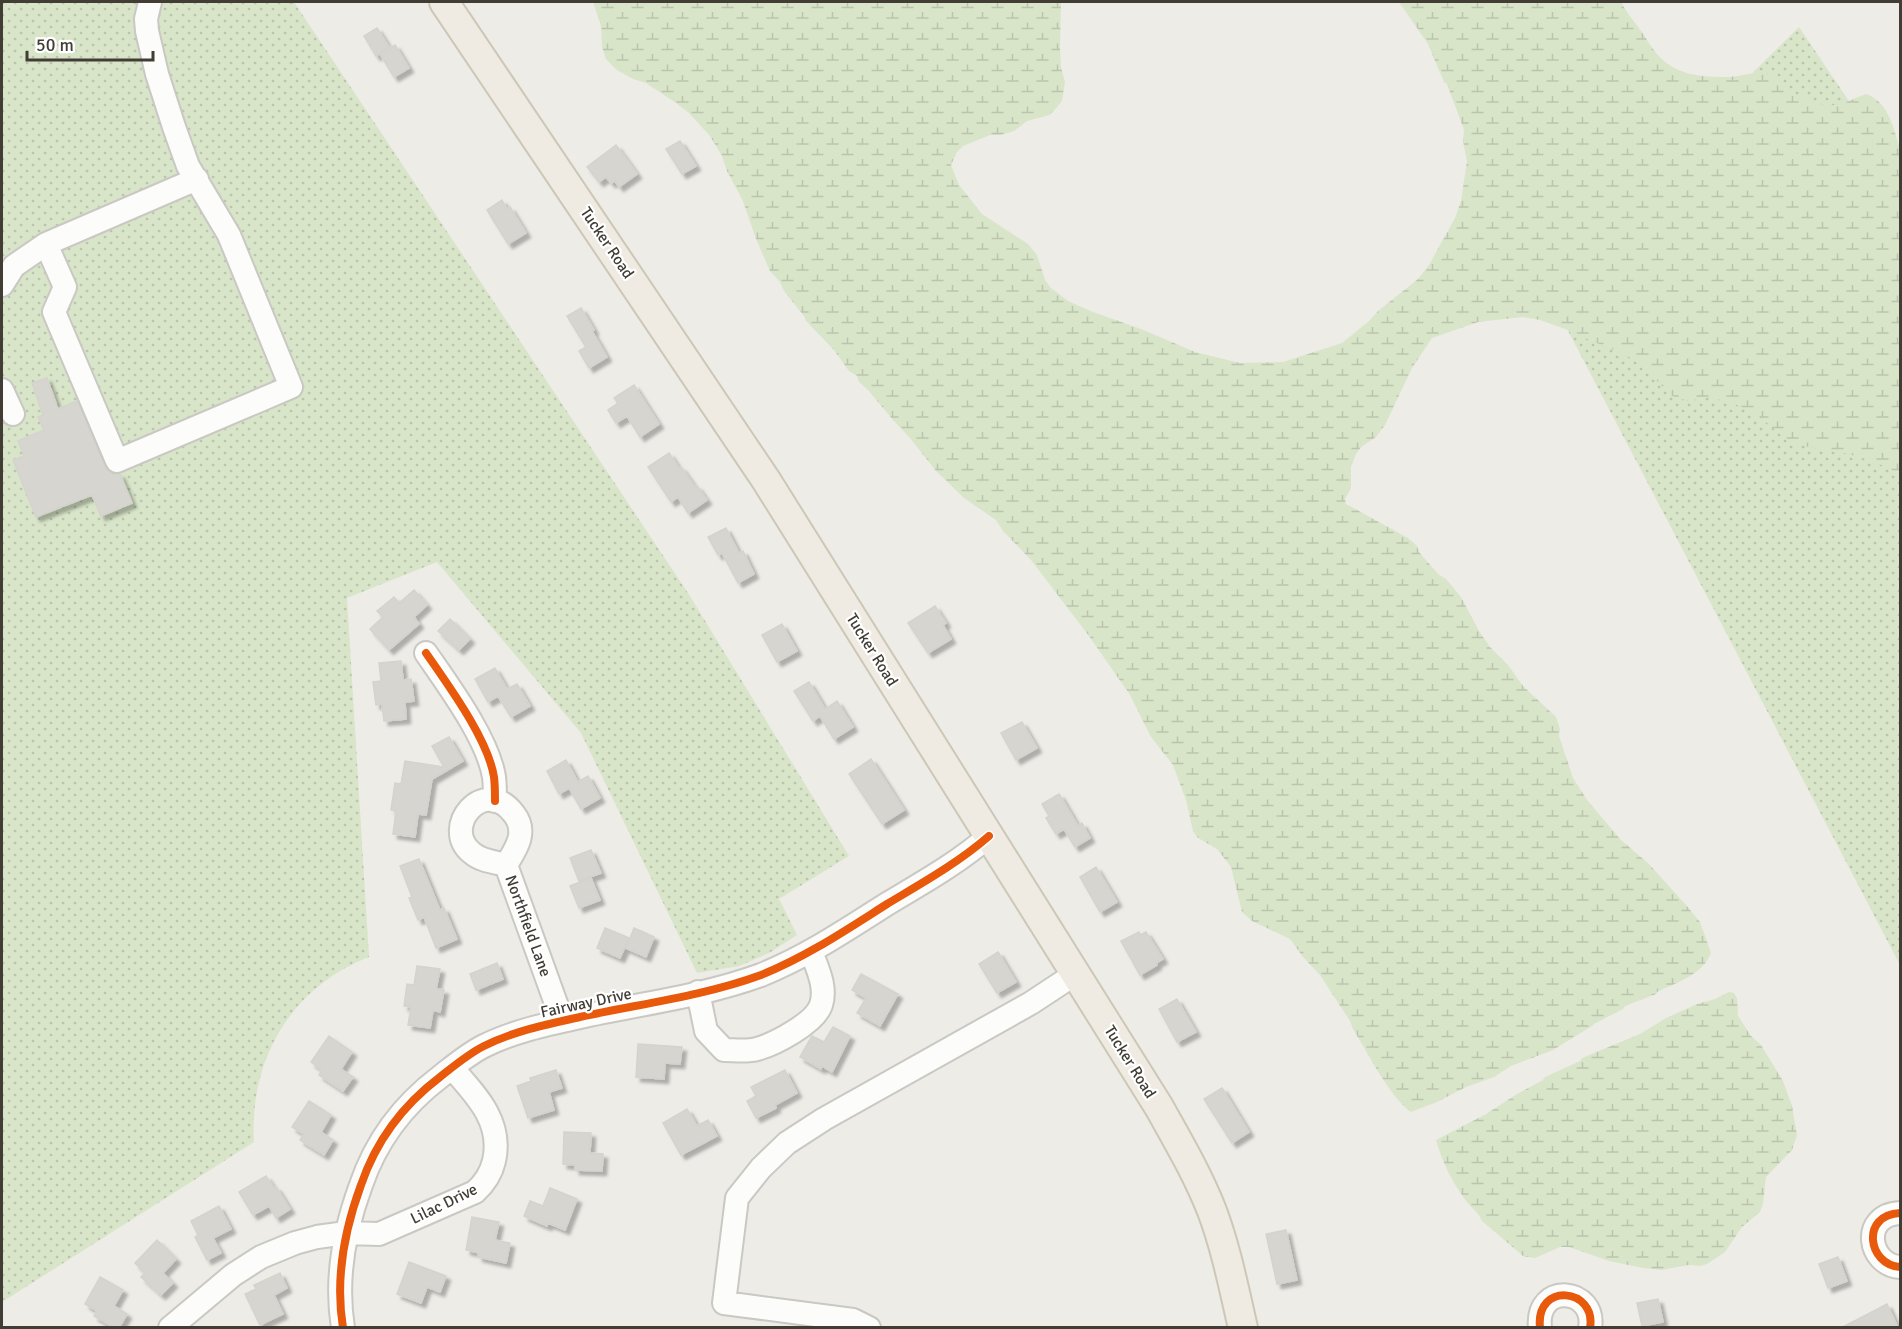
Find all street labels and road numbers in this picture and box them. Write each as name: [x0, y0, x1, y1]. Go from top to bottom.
street label: Tucker Road: [576, 203, 638, 283]
street label: Tucker Road: [842, 610, 902, 690]
street label: Northfield Lane: [500, 872, 556, 980]
street label: Fairway Drive: [539, 984, 633, 1022]
street label: Tucker Road: [1100, 1022, 1160, 1102]
street label: Lilac Drive: [407, 1179, 481, 1229]

